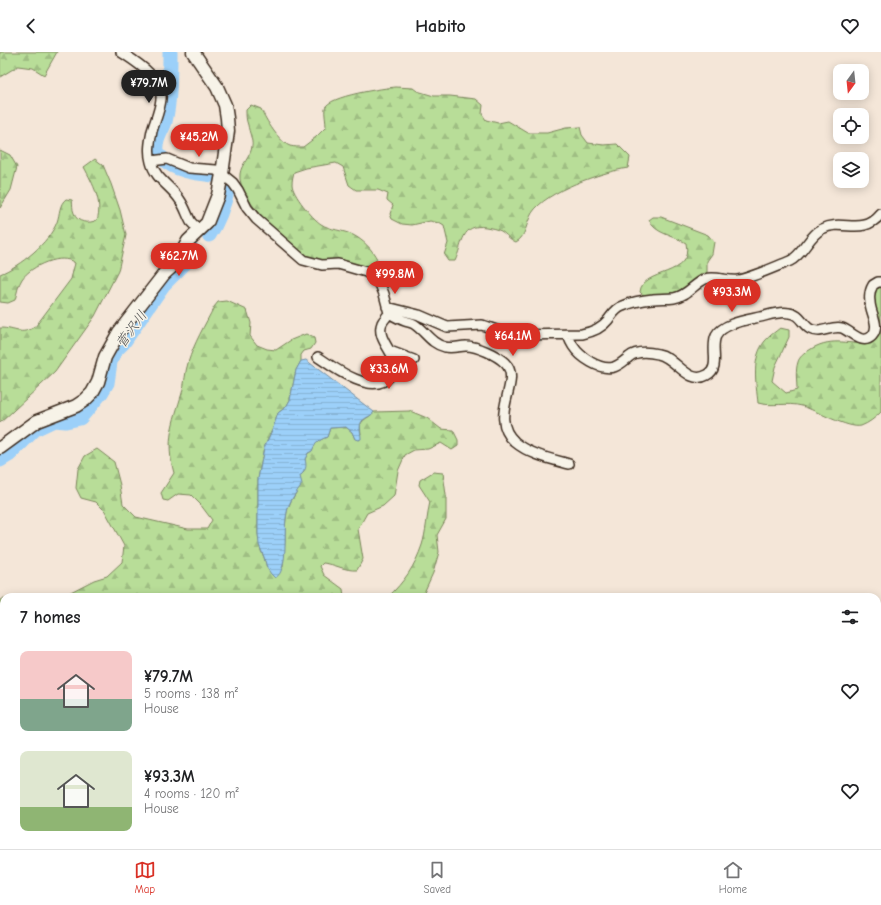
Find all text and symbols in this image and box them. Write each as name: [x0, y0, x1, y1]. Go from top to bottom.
icon: back: [20, 15, 42, 37]
icon: heart: [839, 15, 861, 37]
text: Habito: [415, 16, 466, 37]
north arrow: [833, 64, 869, 100]
map controls: [833, 64, 869, 188]
pin: ¥79.7M: [116, 70, 182, 104]
text: ¥79.7M: [130, 75, 168, 90]
button: locate: [833, 108, 869, 144]
pin: ¥45.2M: [166, 124, 232, 158]
text: ¥45.2M: [180, 129, 218, 144]
button: layers: [833, 152, 869, 188]
pin: ¥62.7M: [146, 243, 212, 277]
text: ¥62.7M: [160, 248, 198, 263]
pin: ¥99.8M: [362, 261, 428, 295]
text: ¥99.8M: [375, 266, 415, 281]
pin: ¥93.3M: [699, 279, 765, 313]
text: ¥93.3M: [713, 284, 751, 299]
water label: 菅沢川: [112, 307, 151, 351]
pin: ¥64.1M: [480, 323, 546, 357]
text: ¥64.1M: [494, 328, 532, 343]
pin: ¥33.6M: [356, 356, 422, 390]
text: ¥33.6M: [370, 361, 408, 376]
icon: filters: [839, 606, 861, 628]
text: 7 homes: [20, 608, 81, 627]
icon: home: [52, 667, 100, 715]
text: ¥79.7M: [144, 667, 193, 686]
icon: heart: [839, 680, 861, 702]
text: 5 rooms · 138 m²: [144, 686, 238, 701]
text: House: [144, 701, 179, 716]
icon: home: [52, 767, 100, 815]
text: ¥93.3M: [144, 767, 195, 786]
icon: heart: [839, 780, 861, 802]
text: 4 rooms · 120 m²: [144, 786, 239, 801]
text: House: [144, 801, 179, 816]
tab: Map: [134, 859, 156, 896]
tab: Saved: [424, 859, 451, 896]
tab: Home: [719, 859, 747, 896]

